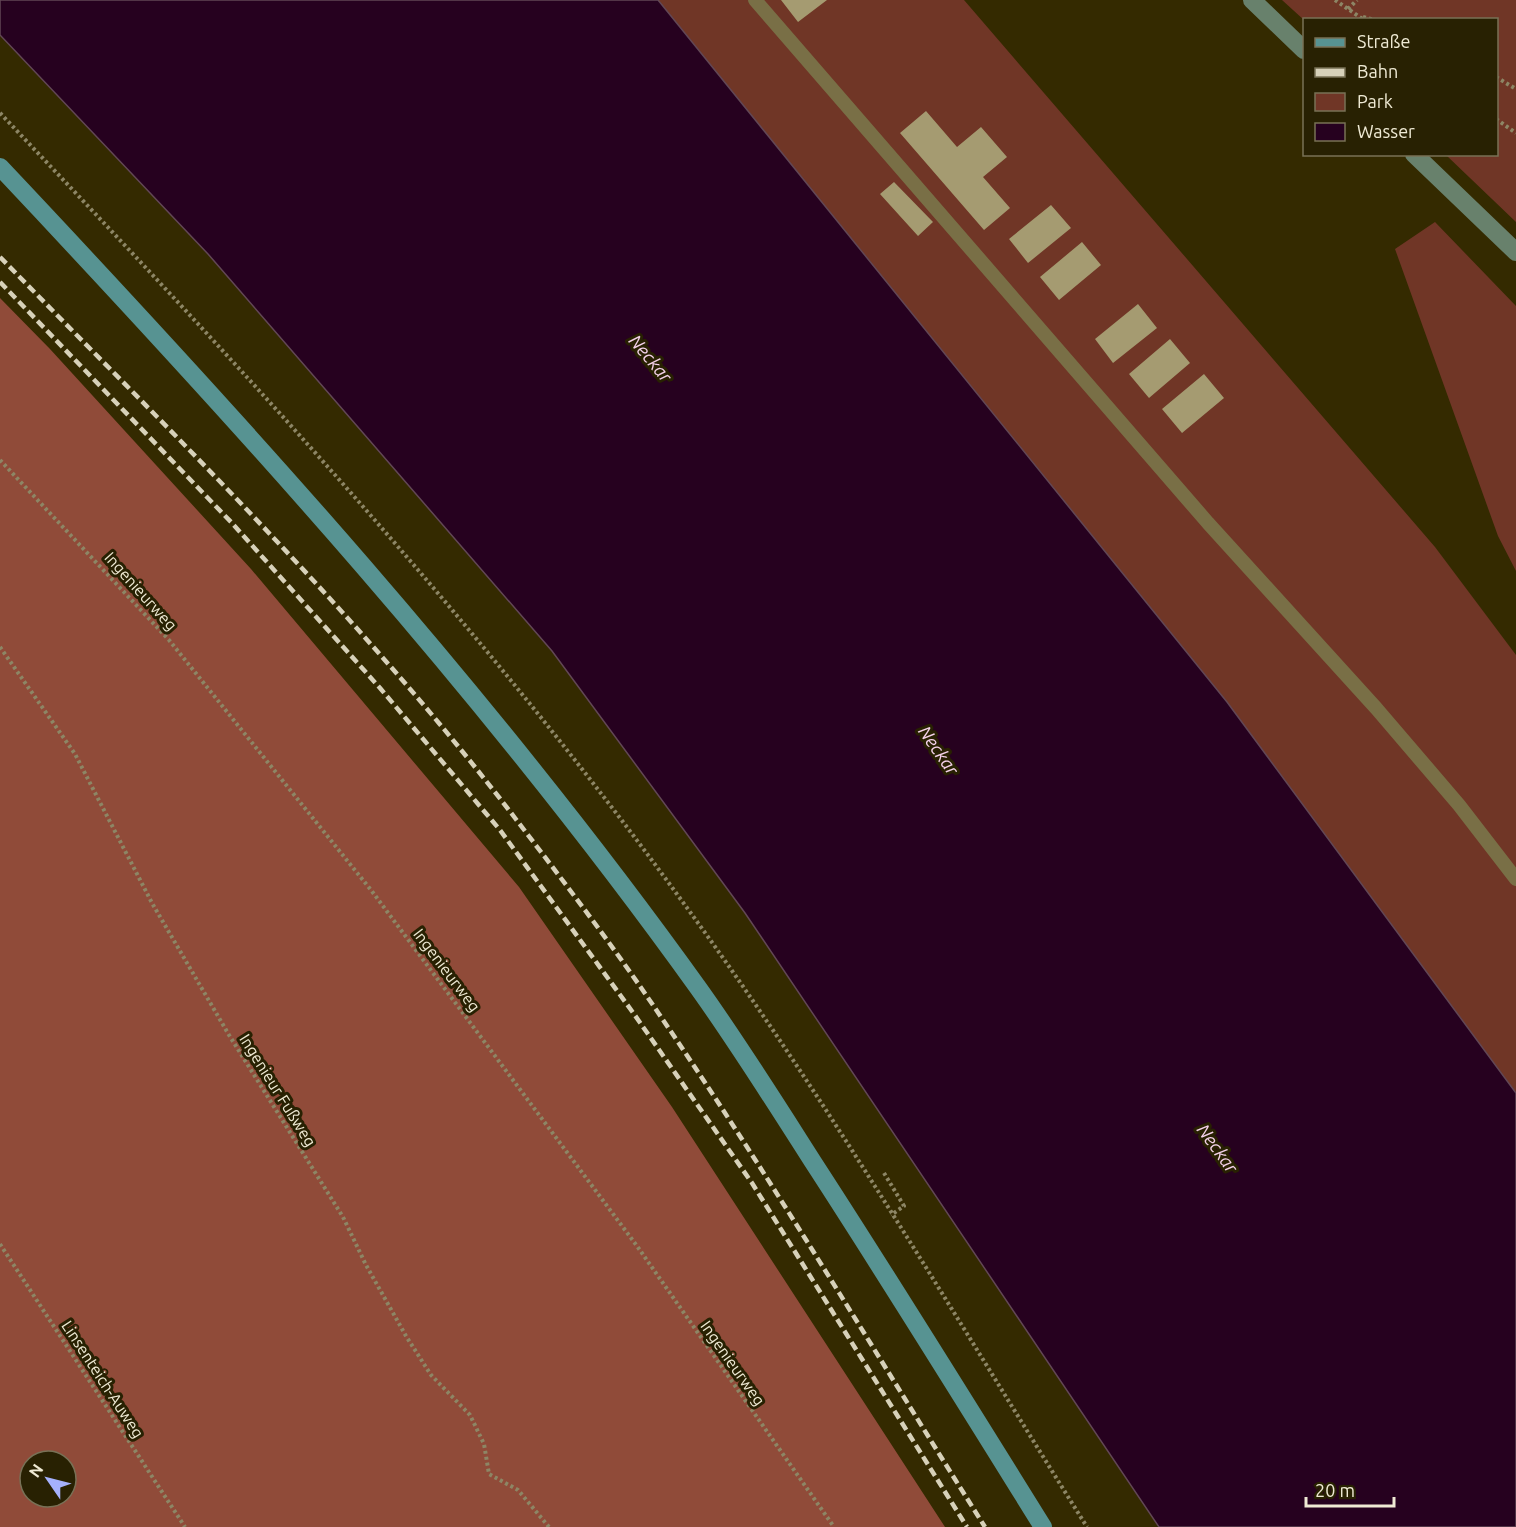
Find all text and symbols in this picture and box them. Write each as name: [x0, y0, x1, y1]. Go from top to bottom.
legend: [1303, 18, 1498, 156]
text: Straße: [1357, 31, 1410, 51]
text: Bahn: [1357, 61, 1398, 81]
text: Park: [1357, 91, 1393, 111]
text: Wasser: [1357, 121, 1415, 141]
water label: Neckar: [626, 330, 677, 387]
street label: Ingenieurweg: [101, 548, 181, 634]
water label: Neckar: [915, 722, 964, 779]
street label: Ingenieurweg: [410, 925, 484, 1015]
street label: Ingenieur Fußweg: [236, 1030, 320, 1150]
water label: Neckar: [1194, 1120, 1243, 1177]
street label: Linsenteich-Auweg: [58, 1317, 148, 1441]
street label: Ingenieurweg: [697, 1317, 769, 1409]
north arrow: [18, 1449, 78, 1509]
text: N: [25, 1460, 47, 1480]
scale bar: [1306, 1470, 1394, 1508]
text: 20 m: [1315, 1480, 1355, 1500]

